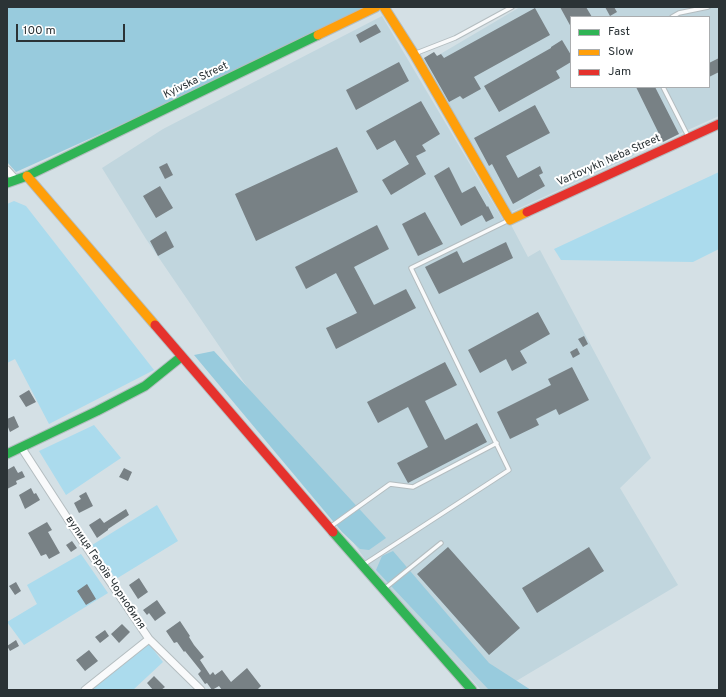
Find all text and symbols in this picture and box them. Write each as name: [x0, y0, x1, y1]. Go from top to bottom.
scale bar: [18, 16, 127, 42]
legend: [570, 16, 710, 88]
text: 100 m: [23, 23, 56, 39]
text: Fast: [608, 24, 630, 40]
text: Slow: [608, 44, 634, 60]
street label: Kyivska Street: [162, 60, 230, 102]
text: Jam: [608, 64, 631, 80]
street label: Vartovykh Neba Street: [555, 132, 663, 190]
street label: вулиця Героїв Чорнобиля: [62, 514, 148, 632]

